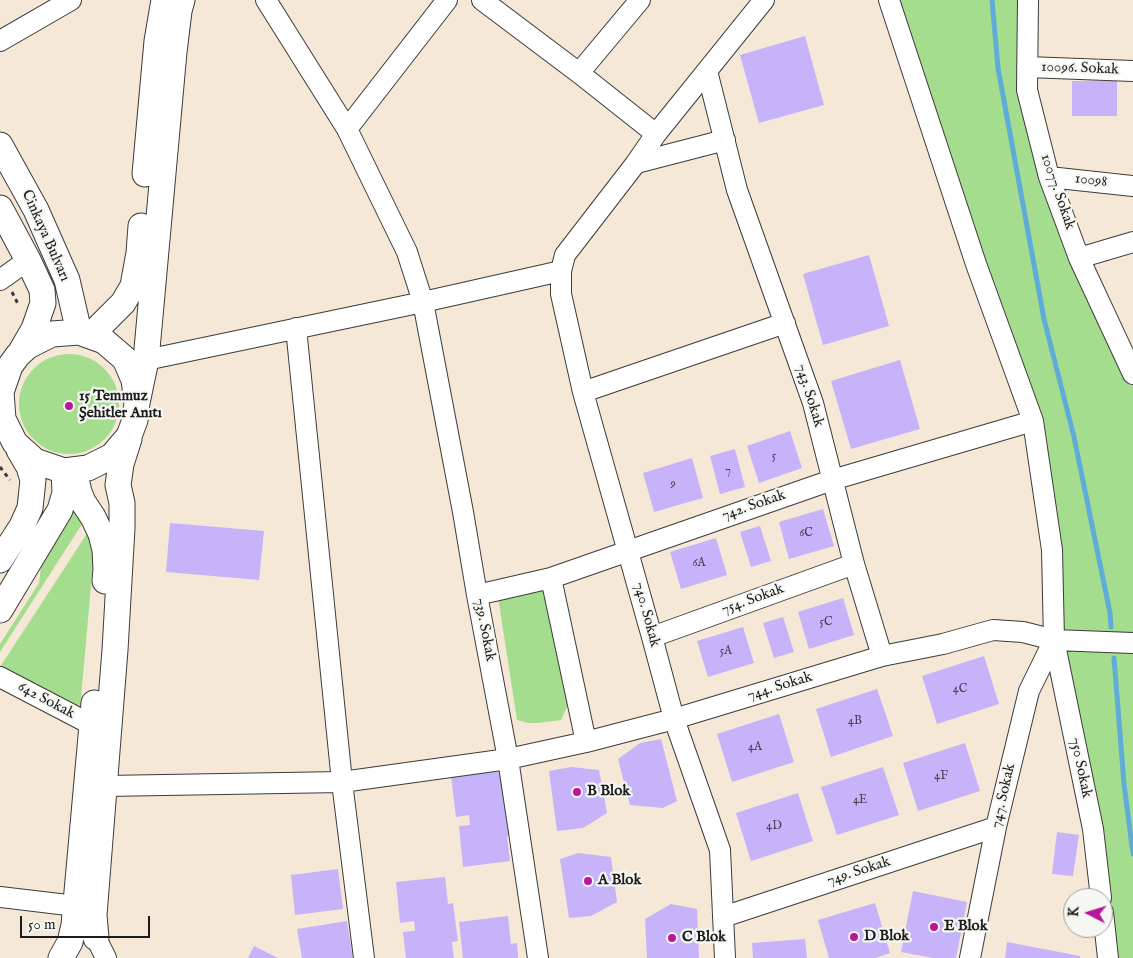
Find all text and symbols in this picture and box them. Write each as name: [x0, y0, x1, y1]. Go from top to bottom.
street label: 10096. Sokak: [1041, 59, 1119, 79]
street label: 10077. Sokak: [1036, 152, 1078, 232]
street label: 10098: [1074, 170, 1108, 192]
street label: Cinkaya Bulvarı: [17, 187, 73, 285]
street label: 743. Sokak: [791, 362, 827, 430]
place label: 15 Temmuz Şehitler Anıtı: [79, 388, 162, 423]
marker: 15 Temmuz Şehitler Anıtı: [63, 400, 75, 412]
house number: 5: [772, 450, 776, 464]
house number: 7: [725, 465, 731, 479]
house number: 9: [670, 478, 676, 492]
street label: 742. Sokak: [720, 487, 788, 525]
house number: 6C: [799, 527, 813, 541]
house number: 6A: [692, 557, 706, 571]
street label: 754. Sokak: [719, 580, 787, 620]
street label: 740. Sokak: [629, 581, 663, 649]
street label: 739. Sokak: [469, 597, 499, 663]
house number: 5C: [820, 616, 832, 630]
house number: 5A: [720, 645, 732, 659]
street label: 744. Sokak: [745, 669, 815, 705]
street label: 642 Sokak: [14, 678, 78, 724]
house number: 4C: [953, 683, 967, 697]
house number: 4B: [848, 715, 862, 729]
street label: 750 Sokak: [1065, 736, 1095, 800]
house number: 4A: [748, 741, 762, 755]
street label: 747. Sokak: [988, 762, 1020, 830]
house number: 4F: [934, 770, 948, 784]
place label: B Blok: [587, 783, 630, 801]
marker: B Blok: [571, 786, 583, 798]
house number: 4E: [853, 794, 867, 808]
house number: 4D: [766, 820, 782, 834]
street label: 749. Sokak: [825, 853, 893, 891]
place label: A Blok: [598, 872, 641, 890]
marker: A Blok: [582, 875, 594, 887]
north arrow: [1063, 888, 1113, 938]
scale bar: [22, 906, 152, 938]
text: K: [1065, 906, 1083, 918]
text: 50 m: [28, 915, 56, 934]
place label: E Blok: [944, 918, 988, 936]
marker: E Blok: [928, 921, 940, 933]
place label: D Blok: [864, 928, 909, 946]
place label: C Blok: [682, 929, 726, 947]
marker: D Blok: [848, 931, 860, 943]
marker: C Blok: [666, 932, 678, 944]

